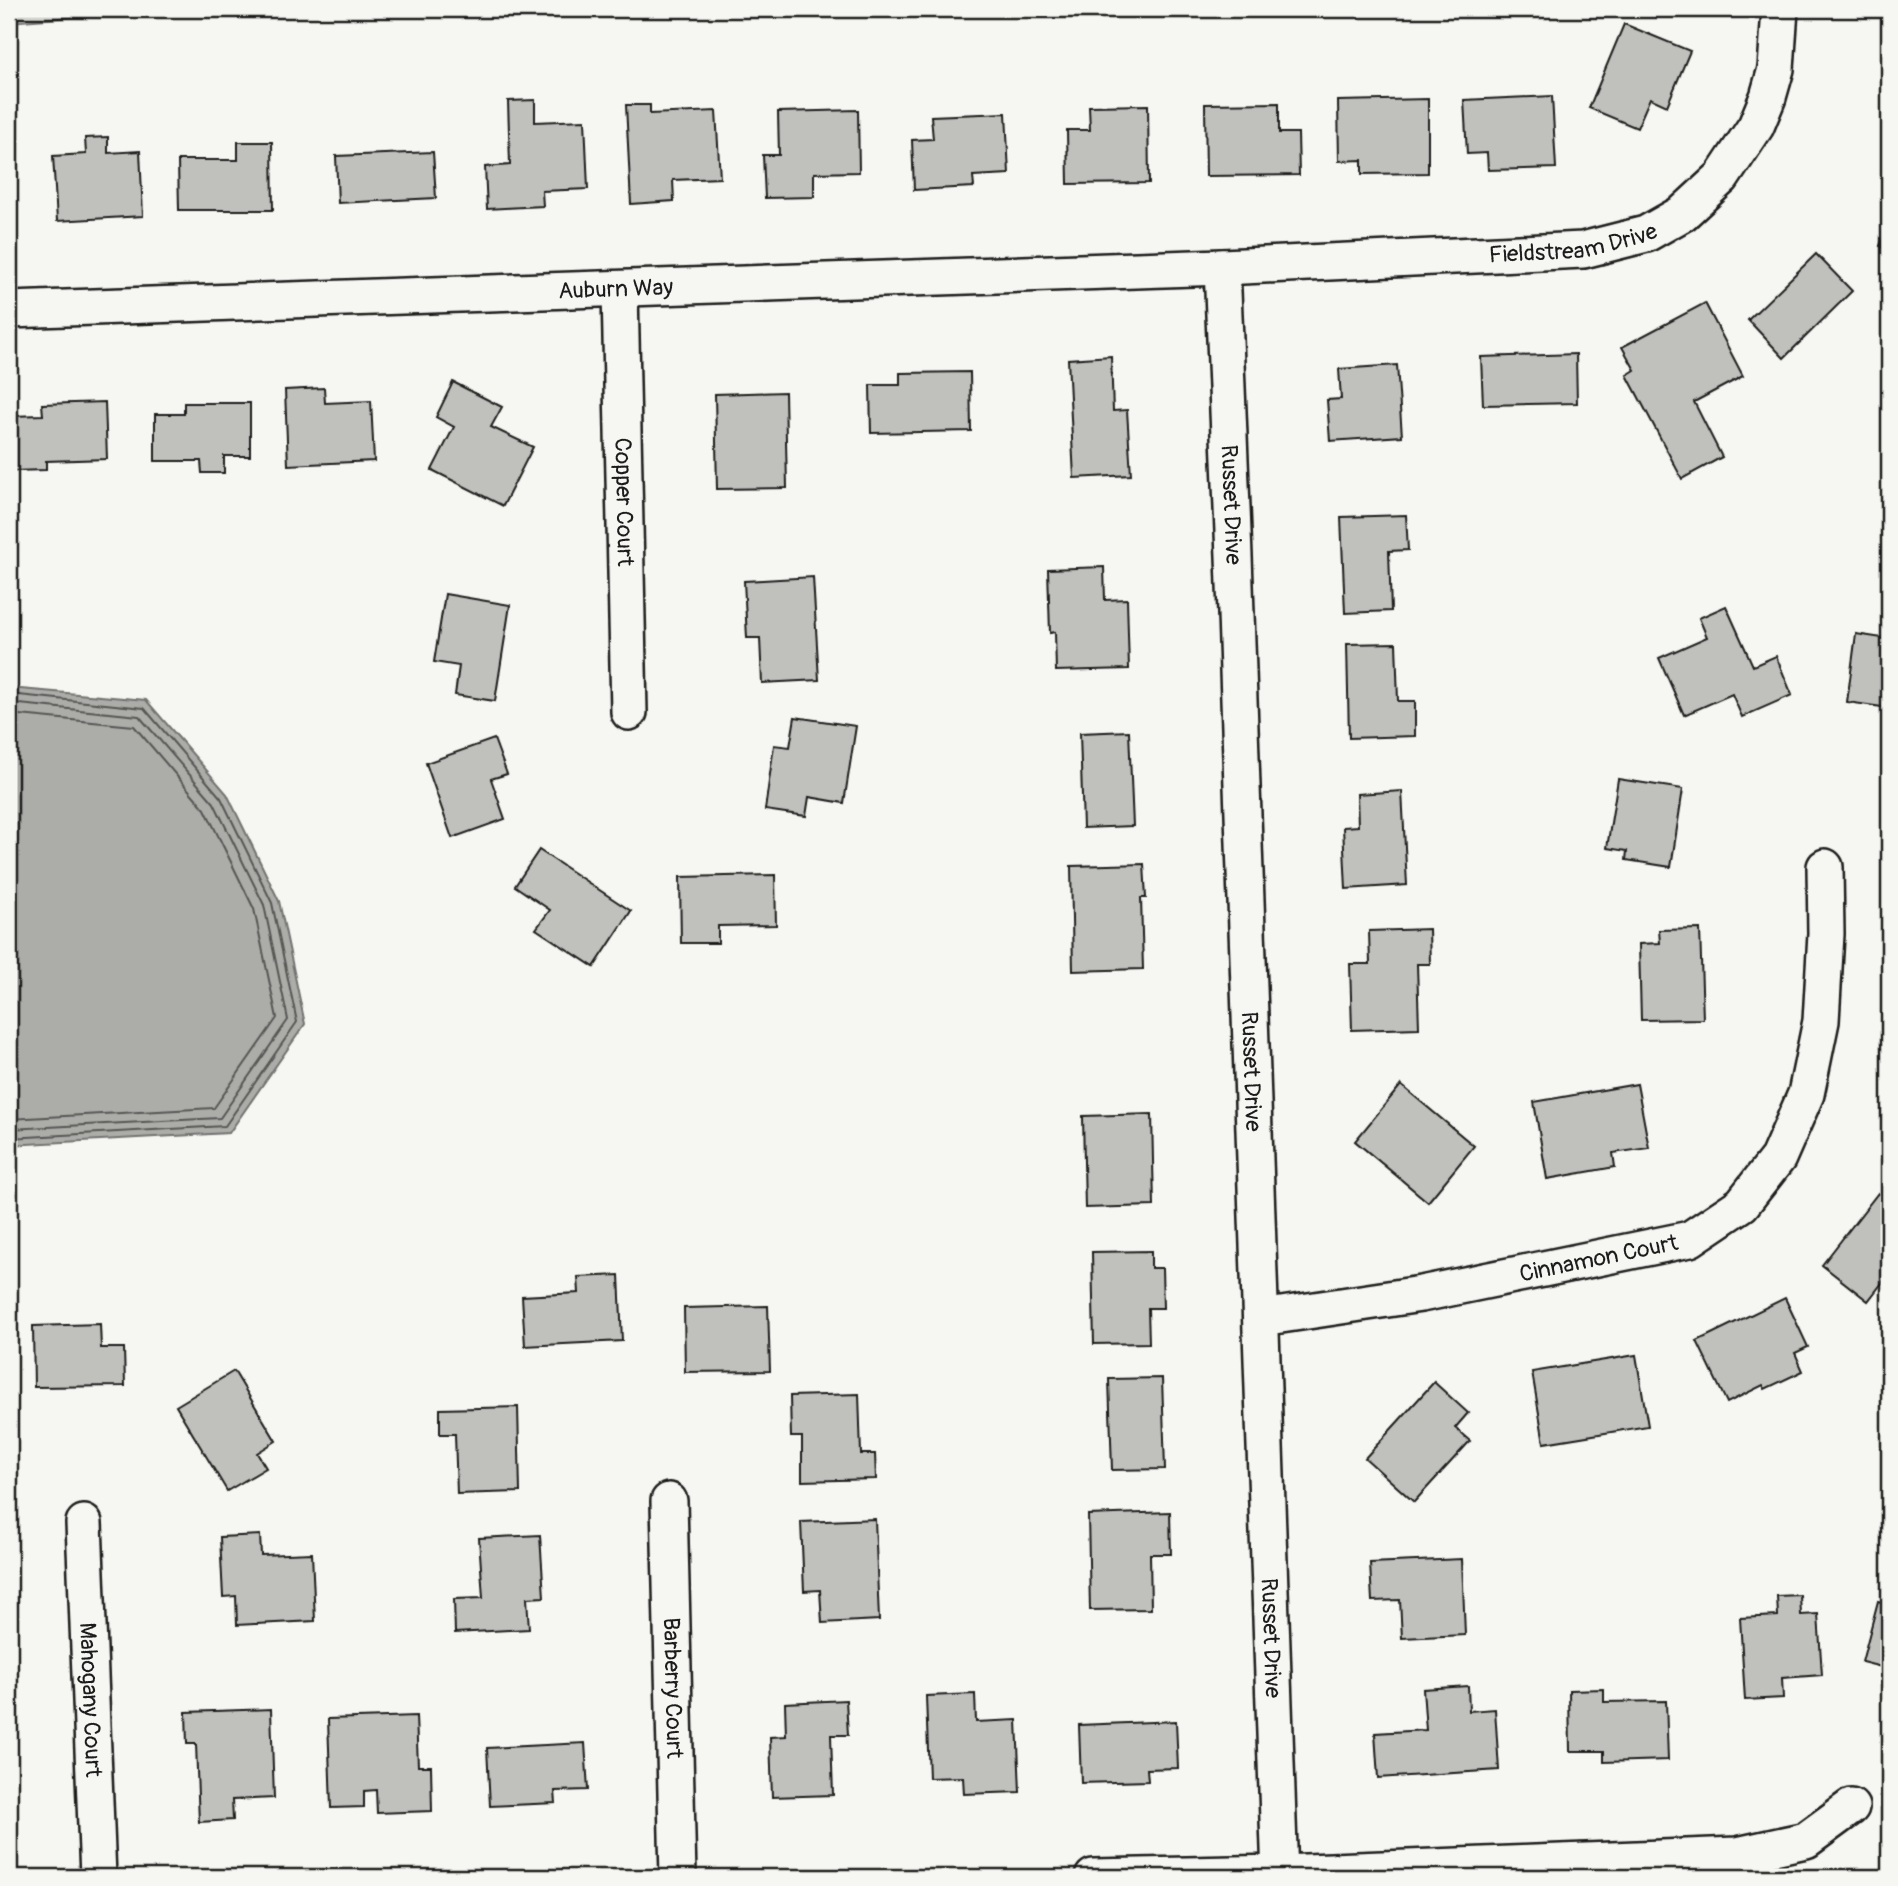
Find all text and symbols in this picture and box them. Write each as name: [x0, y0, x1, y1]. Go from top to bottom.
street label: Fieldstream Drive: [1488, 216, 1663, 269]
street label: Auburn Way: [558, 272, 674, 305]
street label: Copper Court: [609, 437, 640, 567]
street label: Russet Drive: [1215, 444, 1249, 566]
street label: Russet Drive: [1235, 1011, 1269, 1133]
street label: Cinnamon Court: [1517, 1227, 1681, 1288]
street label: Russet Drive: [1255, 1578, 1288, 1699]
street label: Barberry Court: [657, 1617, 690, 1760]
street label: Mahogany Court: [73, 1622, 109, 1779]

